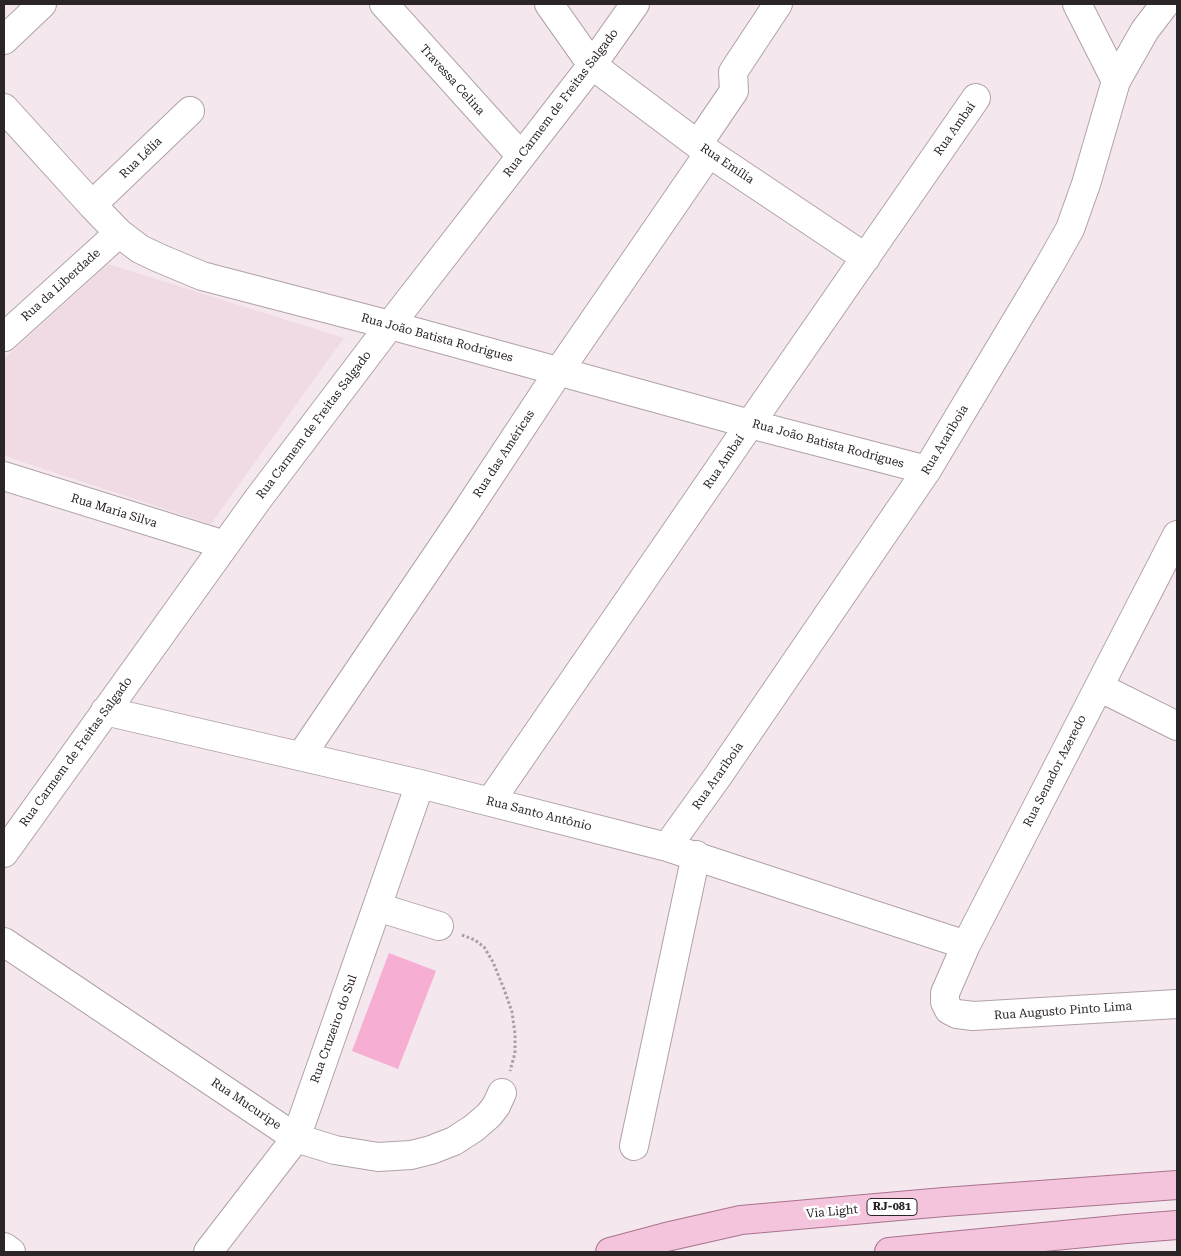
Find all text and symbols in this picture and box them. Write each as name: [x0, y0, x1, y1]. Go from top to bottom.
street label: Rua Carmem de Freitas Salgado: [501, 26, 621, 180]
street label: Travessa Celina: [417, 42, 487, 118]
street label: Rua Ambaí: [931, 99, 979, 159]
street label: Rua Lélia: [117, 134, 165, 182]
street label: Rua Emília: [697, 141, 757, 187]
street label: Rua da Liberdade: [19, 246, 103, 324]
street label: Rua João Batista Rodrigues: [359, 311, 515, 365]
street label: Rua Carmem de Freitas Salgado: [254, 348, 374, 502]
street label: Rua Arariboia: [918, 402, 972, 478]
street label: Rua das Américas: [470, 407, 538, 501]
street label: Rua João Batista Rodrigues: [750, 417, 906, 471]
street label: Rua Ambaí: [701, 432, 747, 492]
street label: Rua Maria Silva: [69, 491, 159, 531]
street label: Rua Carmem de Freitas Salgado: [17, 674, 135, 830]
street label: Rua Senador Azeredo: [1020, 713, 1090, 829]
street label: Rua Arariboia: [689, 740, 747, 812]
street label: Rua Santo Antônio: [485, 794, 593, 834]
street label: Rua Cruzeiro do Sul: [308, 973, 360, 1085]
street label: Rua Augusto Pinto Lima: [993, 999, 1133, 1023]
street label: Rua Mucuripe: [208, 1075, 284, 1133]
road number: RJ-081: [867, 1198, 917, 1216]
street label: Via Light: [805, 1203, 859, 1221]

